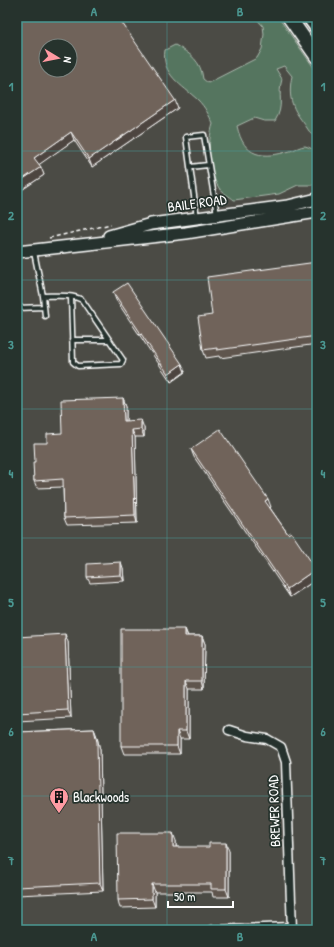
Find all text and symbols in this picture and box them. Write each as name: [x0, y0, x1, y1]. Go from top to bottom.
text: A: [91, 2, 98, 20]
text: B: [237, 2, 244, 20]
north arrow: [38, 38, 78, 78]
text: N: [60, 56, 75, 64]
text: 1: [9, 77, 14, 95]
text: 1: [321, 77, 326, 95]
street label: BAILE ROAD: [166, 189, 228, 216]
text: 2: [8, 206, 15, 224]
text: 2: [320, 206, 327, 224]
text: 3: [8, 335, 14, 353]
text: 3: [320, 335, 326, 353]
text: 4: [9, 464, 14, 482]
text: 4: [321, 464, 326, 482]
text: 5: [8, 593, 14, 611]
text: 5: [320, 593, 326, 611]
text: 6: [8, 722, 14, 740]
text: 6: [320, 722, 326, 740]
street label: BREWER ROAD: [263, 775, 284, 847]
building icon: Blackwoods: [48, 786, 70, 814]
place label: Blackwoods: [73, 787, 129, 806]
text: 7: [7, 851, 15, 869]
text: 7: [319, 851, 327, 869]
scale bar: [168, 883, 233, 909]
text: 50 m: [174, 888, 195, 905]
text: A: [91, 927, 98, 945]
text: B: [237, 927, 244, 945]

